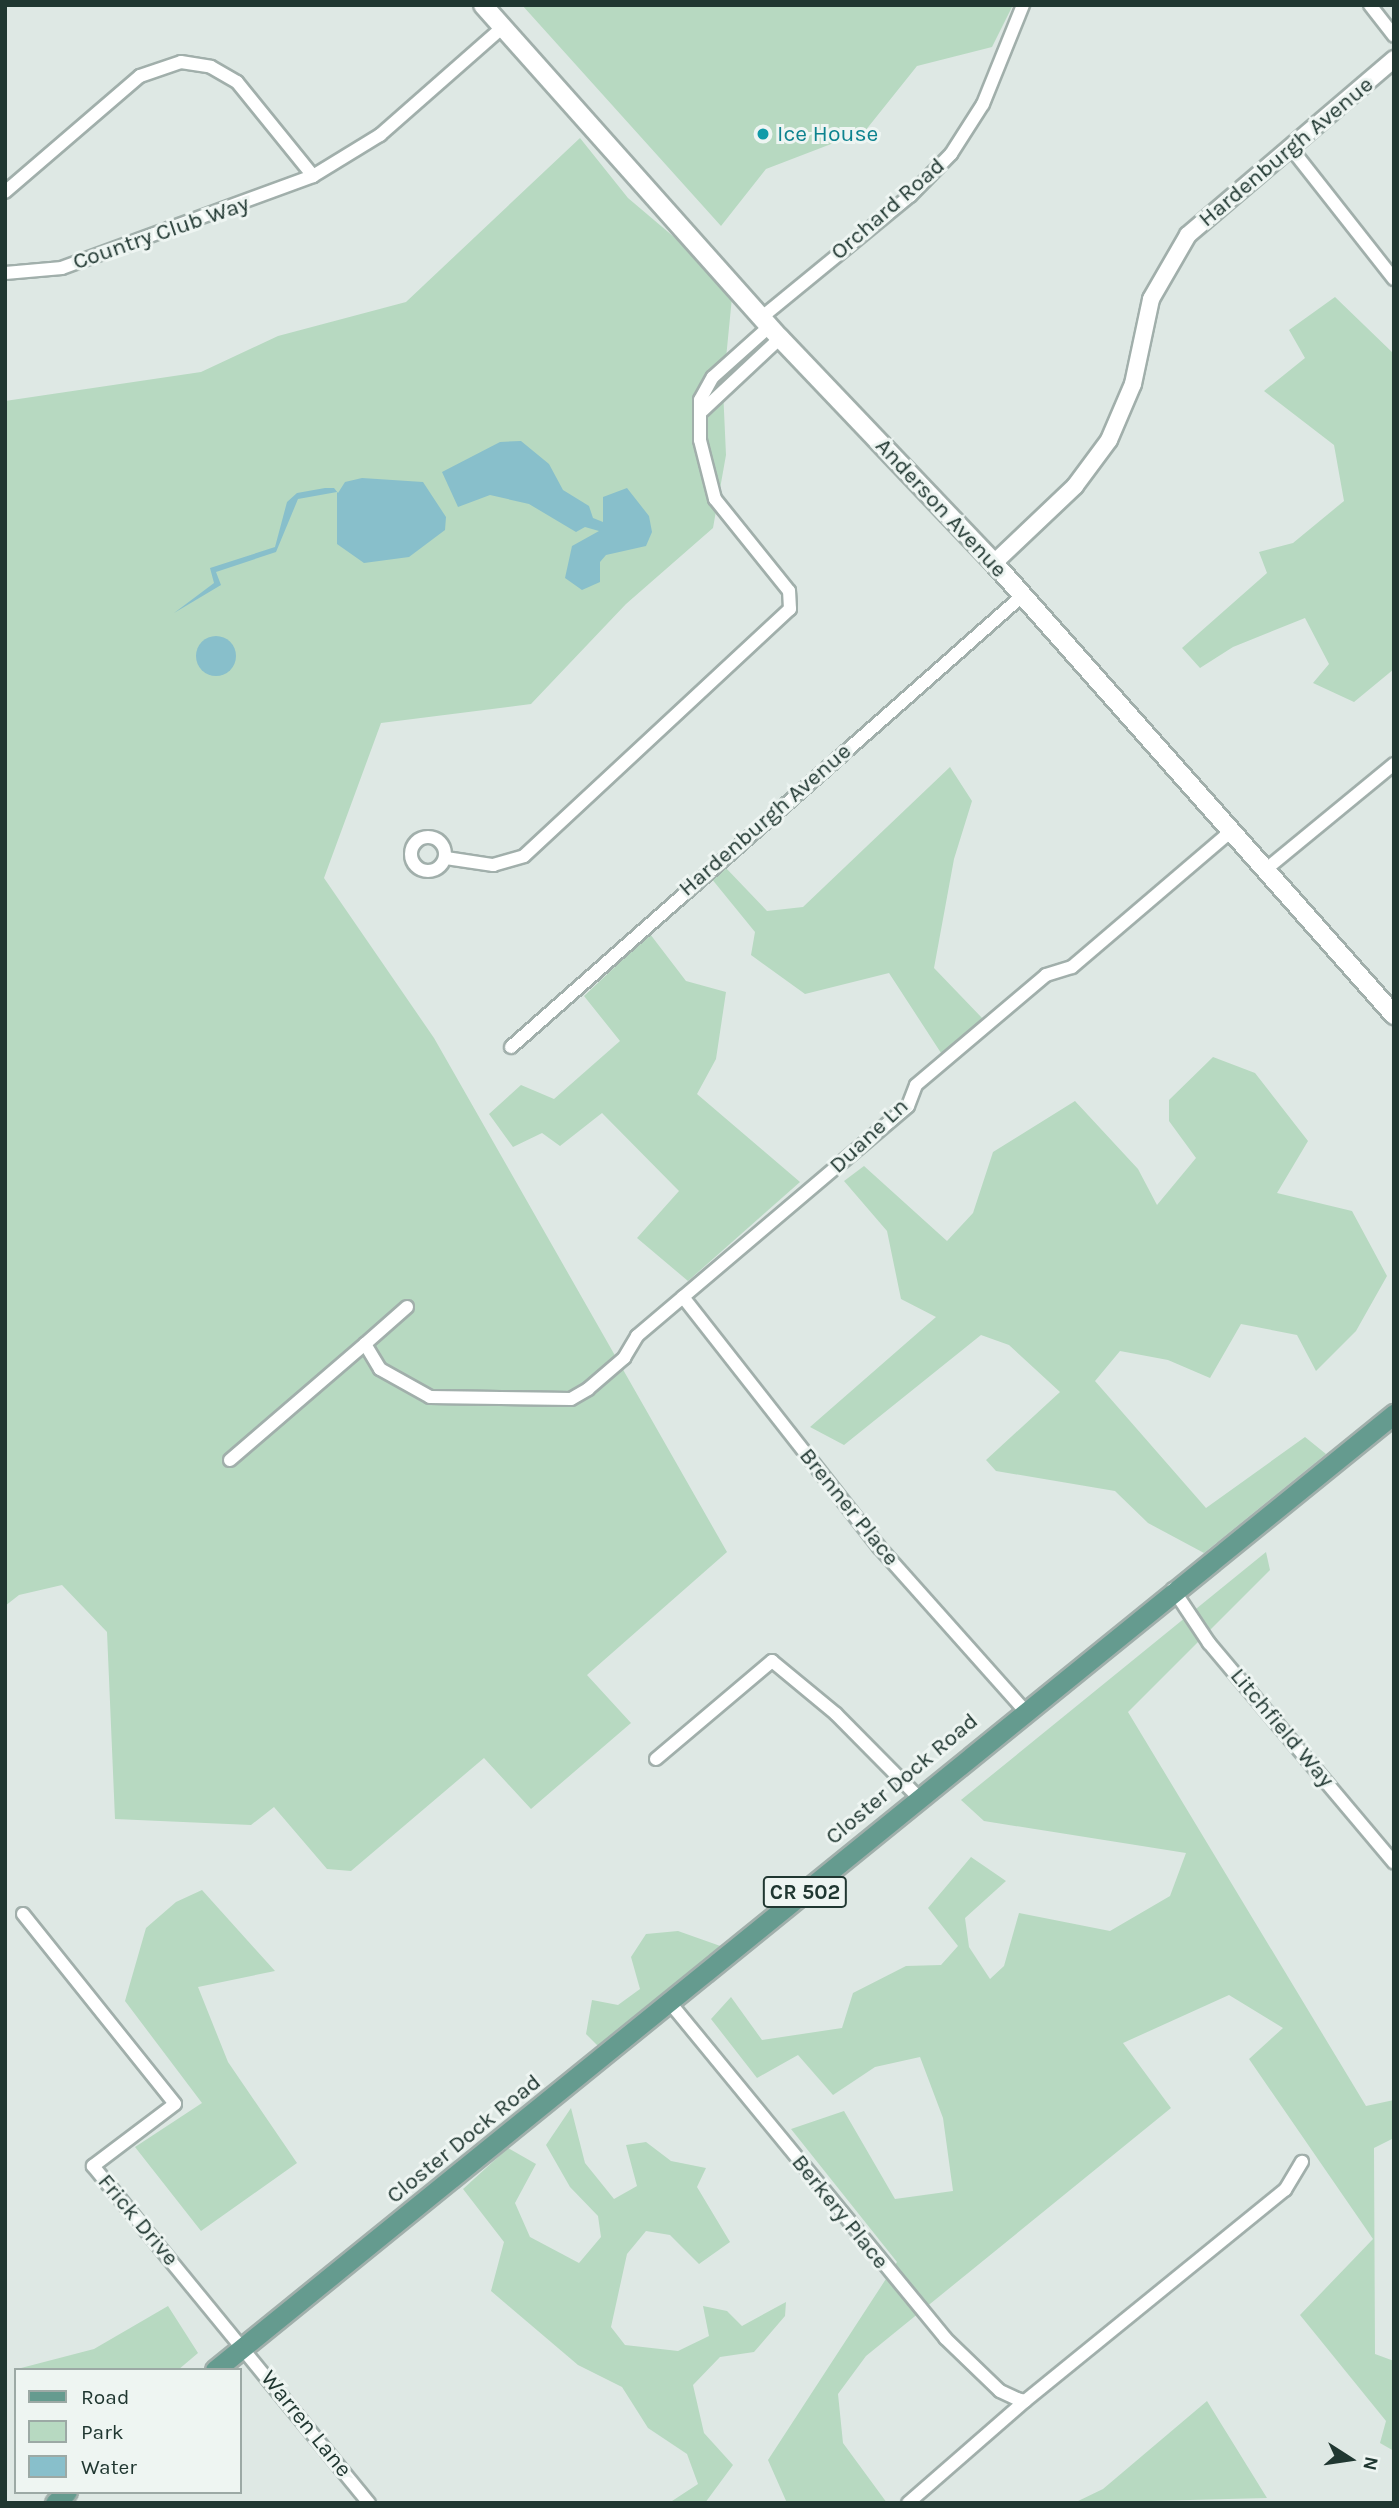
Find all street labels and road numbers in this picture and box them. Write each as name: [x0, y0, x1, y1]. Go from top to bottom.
street label: Hardenburgh Avenue: [1193, 71, 1379, 233]
street label: Orchard Road: [825, 152, 951, 266]
street label: Country Club Way: [69, 190, 253, 276]
street label: Anderson Avenue: [869, 433, 1013, 583]
street label: Hardenburgh Avenue: [673, 738, 857, 902]
street label: Duane Ln: [824, 1093, 914, 1179]
street label: Brenner Place: [793, 1443, 905, 1571]
street label: Litchfield Way: [1224, 1663, 1340, 1793]
street label: Closter Dock Road: [820, 1707, 984, 1851]
road number: CR 502: [761, 1874, 849, 1910]
street label: Closter Dock Road: [381, 2068, 547, 2210]
street label: Berkery Place: [785, 2149, 895, 2275]
street label: Frick Drive: [92, 2169, 184, 2271]
street label: Warren Lane: [255, 2365, 357, 2483]

